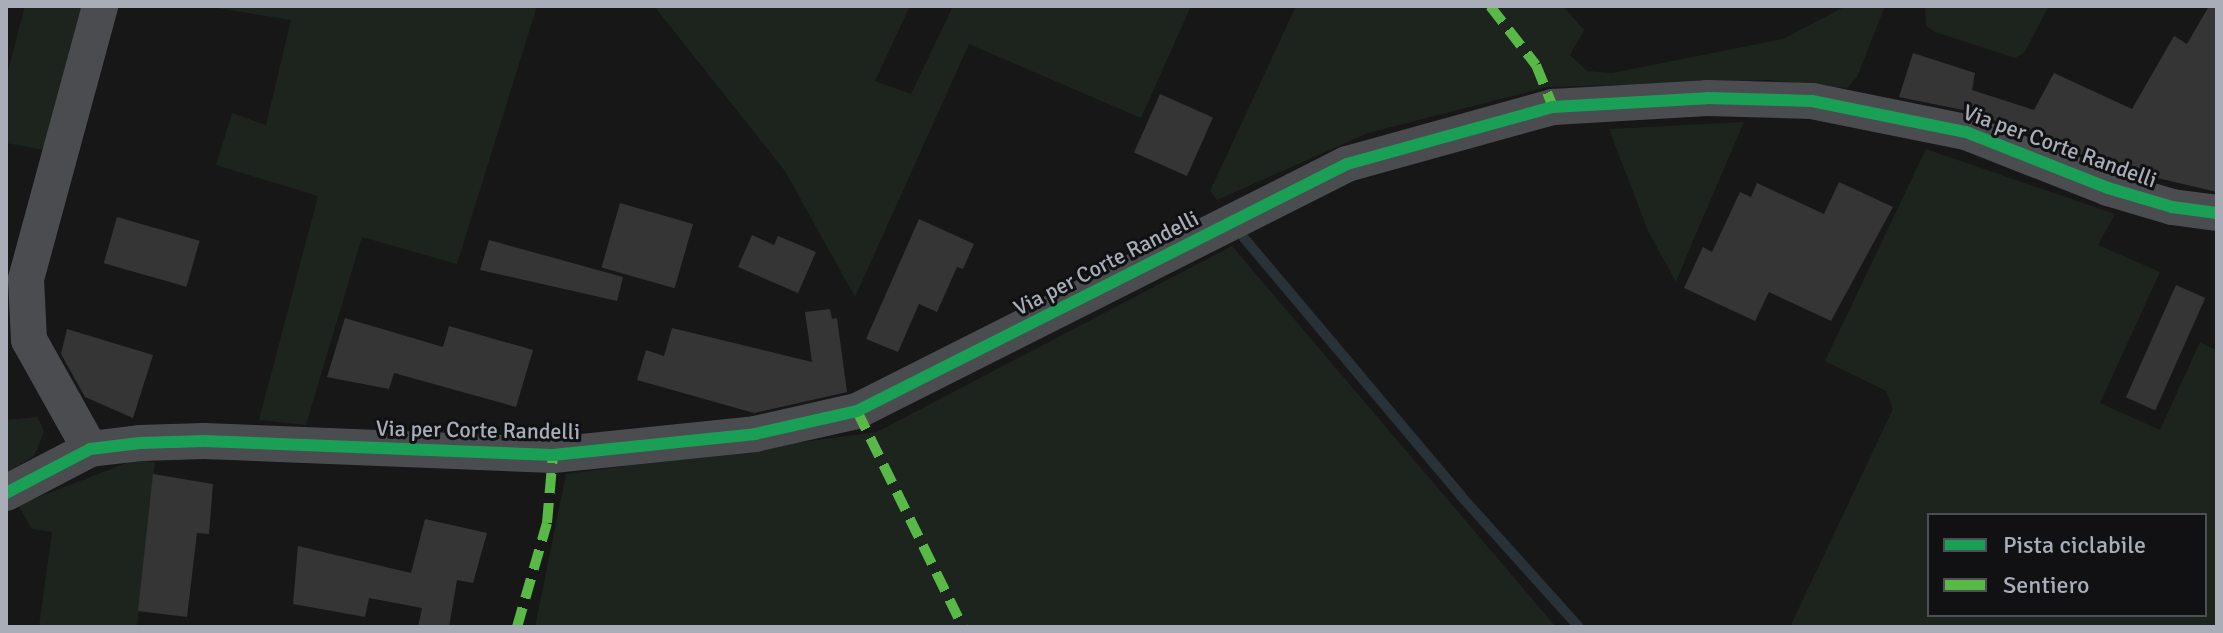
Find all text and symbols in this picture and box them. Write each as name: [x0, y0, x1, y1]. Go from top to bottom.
street label: Via per Corte Randelli: [1960, 99, 2160, 193]
street label: Via per Corte Randelli: [1009, 205, 1203, 321]
street label: Via per Corte Randelli: [376, 415, 580, 445]
legend: [1927, 513, 2207, 617]
text: Pista ciclabile: [2003, 530, 2146, 560]
text: Sentiero: [2003, 570, 2089, 600]

